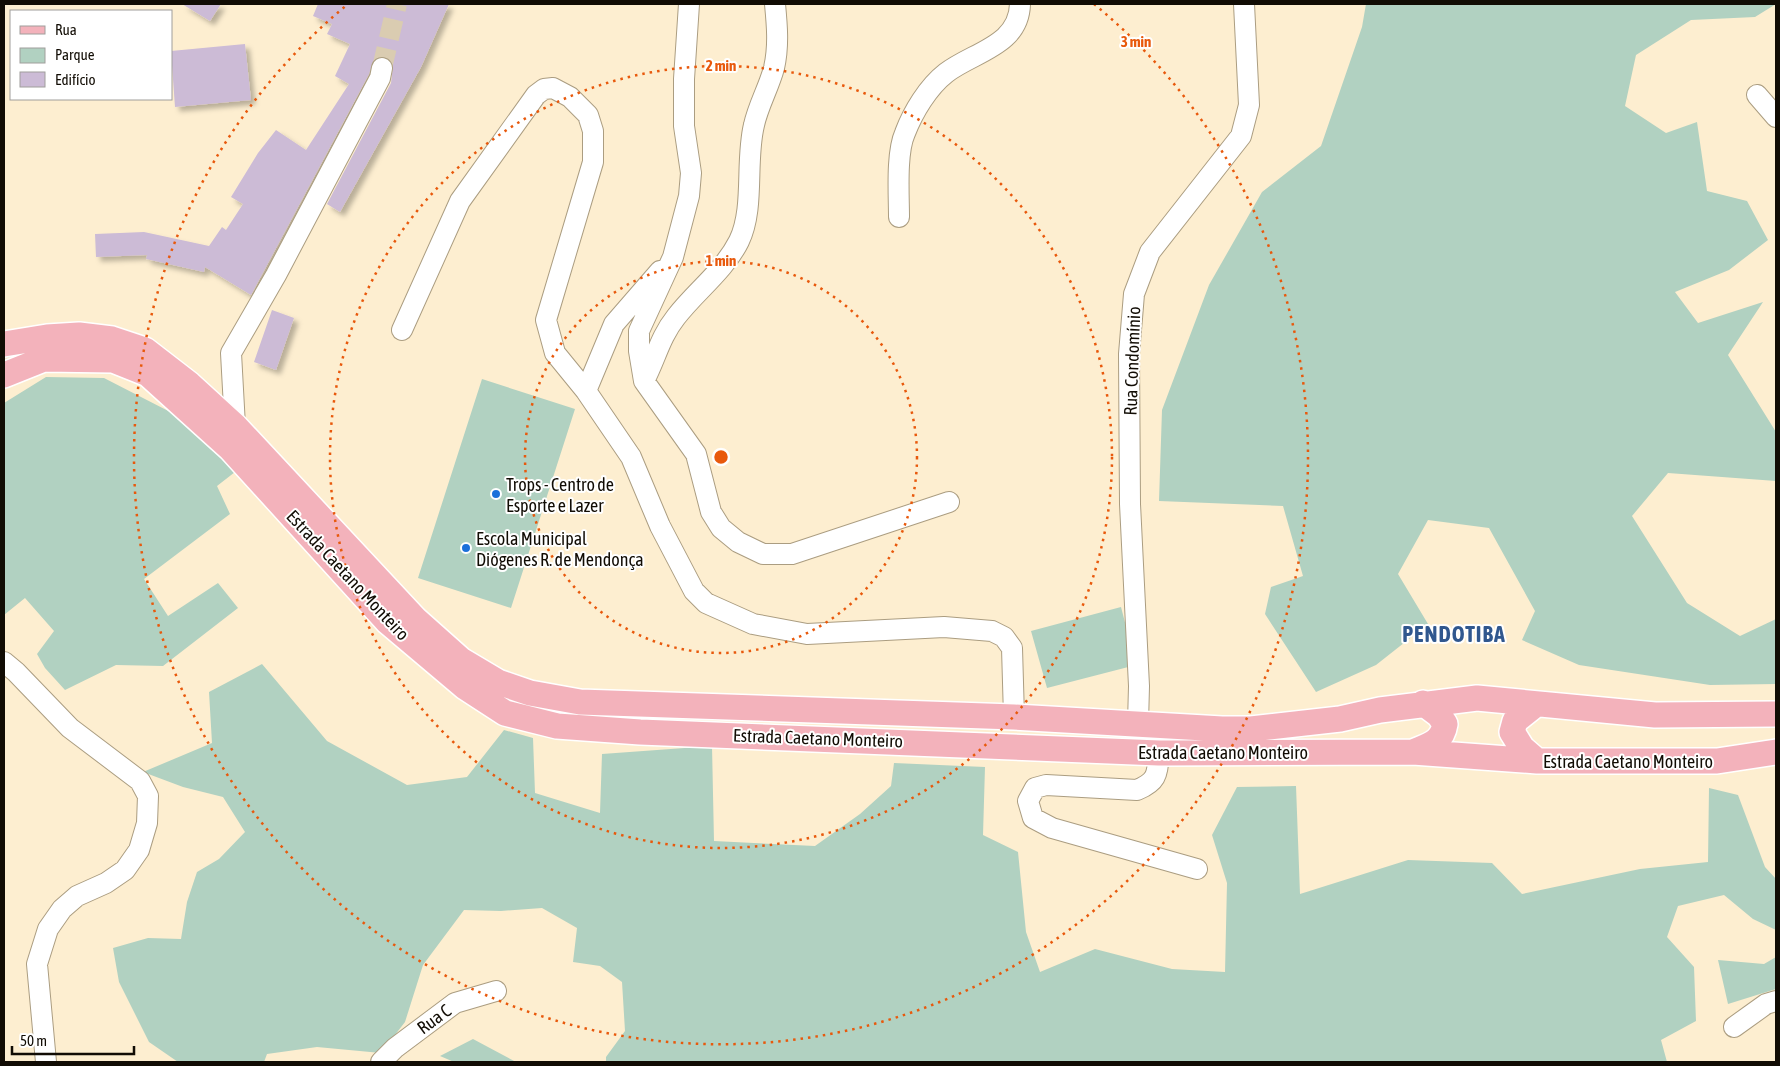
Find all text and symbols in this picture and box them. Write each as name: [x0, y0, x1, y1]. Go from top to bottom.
legend: [10, 10, 172, 100]
text: Rua: [55, 21, 77, 38]
text: 3 min: [1121, 33, 1151, 50]
text: Parque: [55, 46, 95, 63]
text: 2 min: [706, 57, 736, 74]
text: Edifício: [55, 71, 96, 88]
text: 1 min: [706, 252, 736, 269]
street label: Rua Condomínio: [1120, 306, 1144, 416]
centre of rings: [712, 448, 730, 466]
place label: Trops - Centro de Esporte e Lazer: [506, 474, 614, 516]
marker: Trops - Centro de Esporte e Lazer: [490, 488, 502, 500]
street label: Estrada Caetano Monteiro: [282, 506, 414, 644]
place label: Escola Municipal Diógenes R. de Mendonça: [476, 528, 644, 570]
marker: Escola Municipal Diógenes R. de Mendonça: [460, 542, 472, 554]
district label: PENDOTIBA: [1402, 621, 1506, 647]
street label: Estrada Caetano Monteiro: [733, 725, 903, 751]
street label: Estrada Caetano Monteiro: [1138, 742, 1308, 763]
street label: Estrada Caetano Monteiro: [1543, 751, 1713, 772]
street label: Rua C: [413, 1000, 455, 1038]
scale bar: [12, 1024, 135, 1056]
text: 50 m: [20, 1032, 47, 1049]

